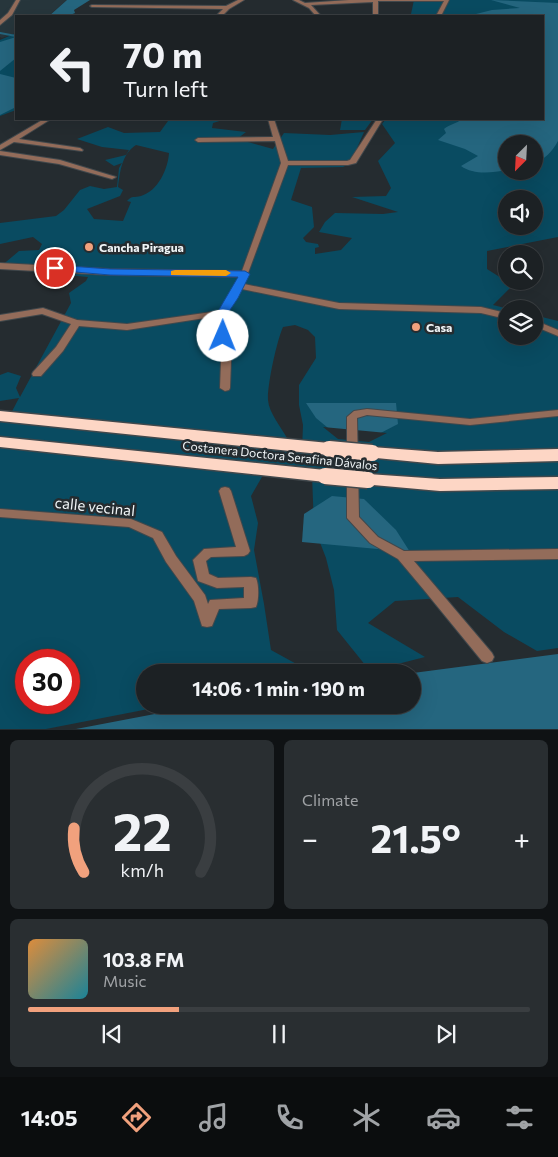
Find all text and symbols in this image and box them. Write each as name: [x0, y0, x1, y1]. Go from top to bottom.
text: 70 m: [123, 32, 203, 75]
icon: left: [40, 35, 105, 100]
text: Turn left: [123, 75, 208, 102]
north arrow: [498, 135, 542, 180]
map controls: [498, 135, 543, 345]
button: sound: [498, 190, 543, 235]
place label: Cancha Piragua: [99, 240, 184, 254]
marker: Cancha Piragua: [83, 241, 95, 253]
button: search: [498, 245, 543, 290]
pin: [34, 247, 76, 289]
icon: arrive: [41, 254, 69, 282]
button: layers: [498, 300, 543, 345]
position arrow: [196, 309, 248, 361]
place label: Casa: [426, 320, 452, 334]
marker: Casa: [410, 321, 422, 333]
street label: Costanera Doctora Serafina Dávalos: [182, 438, 378, 472]
street label: calle vecinal: [54, 493, 136, 519]
speed limit sign: 30: [15, 649, 80, 714]
text: 14:06 · 1 min · 190 m: [192, 677, 365, 700]
text: Climate: [302, 790, 358, 809]
text: 22: [112, 798, 172, 862]
text: 21.5°: [371, 814, 461, 861]
text: −: [302, 821, 318, 855]
text: +: [514, 821, 530, 855]
text: km/h: [120, 859, 164, 881]
text: 103.8 FM: [103, 948, 184, 971]
text: Music: [103, 971, 147, 990]
icon: previous: [98, 1020, 126, 1048]
icon: pause: [265, 1020, 293, 1048]
icon: next: [432, 1020, 460, 1048]
icon: directions: [119, 1100, 154, 1135]
icon: music: [196, 1100, 231, 1135]
icon: phone: [272, 1100, 307, 1135]
icon: climate: [349, 1100, 384, 1135]
icon: car: [426, 1100, 461, 1135]
icon: filters: [502, 1100, 537, 1135]
text: 14:05: [21, 1104, 78, 1131]

